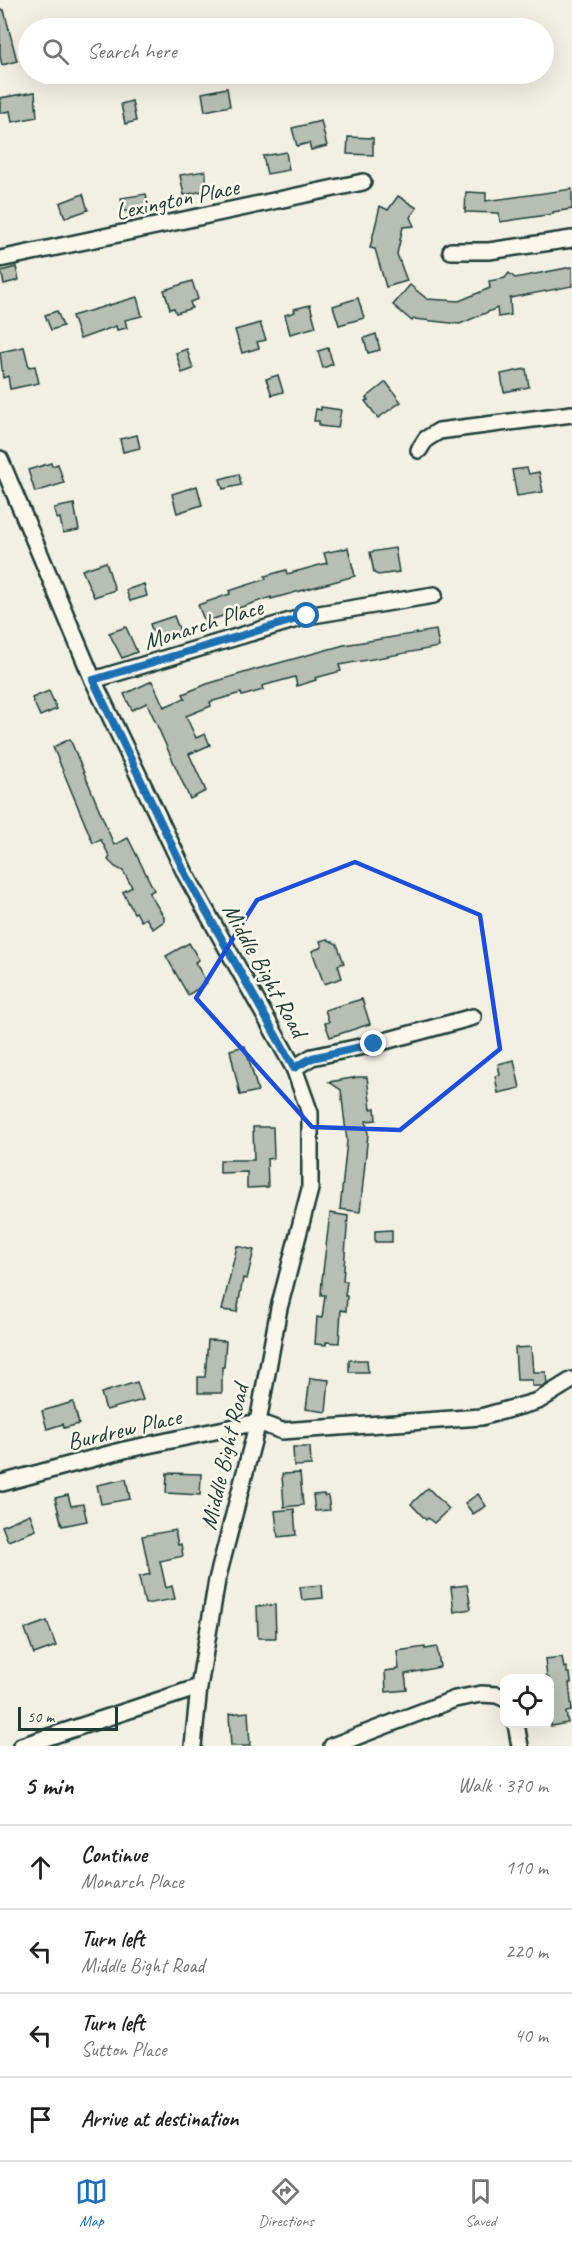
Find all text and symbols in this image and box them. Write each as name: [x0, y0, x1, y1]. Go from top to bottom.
search box: [18, 18, 554, 84]
icon: search: [39, 35, 72, 68]
text: Search here: [87, 37, 177, 65]
street label: Lexington Place: [113, 171, 243, 227]
street label: Monarch Place: [140, 591, 268, 656]
route start: [293, 602, 319, 628]
street label: Middle Bight Road: [216, 898, 316, 1045]
route end: [360, 1030, 386, 1056]
street label: Middle Bight Road: [193, 1378, 256, 1533]
street label: Burdrew Place: [64, 1401, 186, 1457]
map controls: [500, 1674, 554, 1728]
button: locate: [500, 1674, 554, 1728]
scale bar: [18, 1704, 118, 1732]
text: 50 m: [27, 1707, 54, 1727]
text: 5 min: [24, 1769, 73, 1802]
text: Walk · 370 m: [458, 1773, 548, 1798]
text: Continue: [81, 1841, 147, 1869]
icon: ahead: [24, 1851, 57, 1884]
text: 110 m: [505, 1855, 548, 1880]
text: Monarch Place: [81, 1869, 184, 1894]
text: Turn left: [81, 1925, 145, 1953]
icon: left: [24, 1935, 57, 1968]
text: 220 m: [505, 1939, 548, 1964]
text: Middle Bight Road: [81, 1953, 204, 1978]
text: Turn left: [81, 2009, 145, 2037]
icon: left: [24, 2019, 57, 2052]
text: 40 m: [514, 2023, 548, 2048]
text: Sutton Place: [81, 2037, 166, 2062]
icon: arrive: [24, 2103, 57, 2136]
text: Arrive at destination: [81, 2105, 238, 2133]
tab: Map: [75, 2175, 108, 2231]
tab: Directions: [258, 2175, 314, 2231]
tab: Saved: [464, 2175, 497, 2231]

